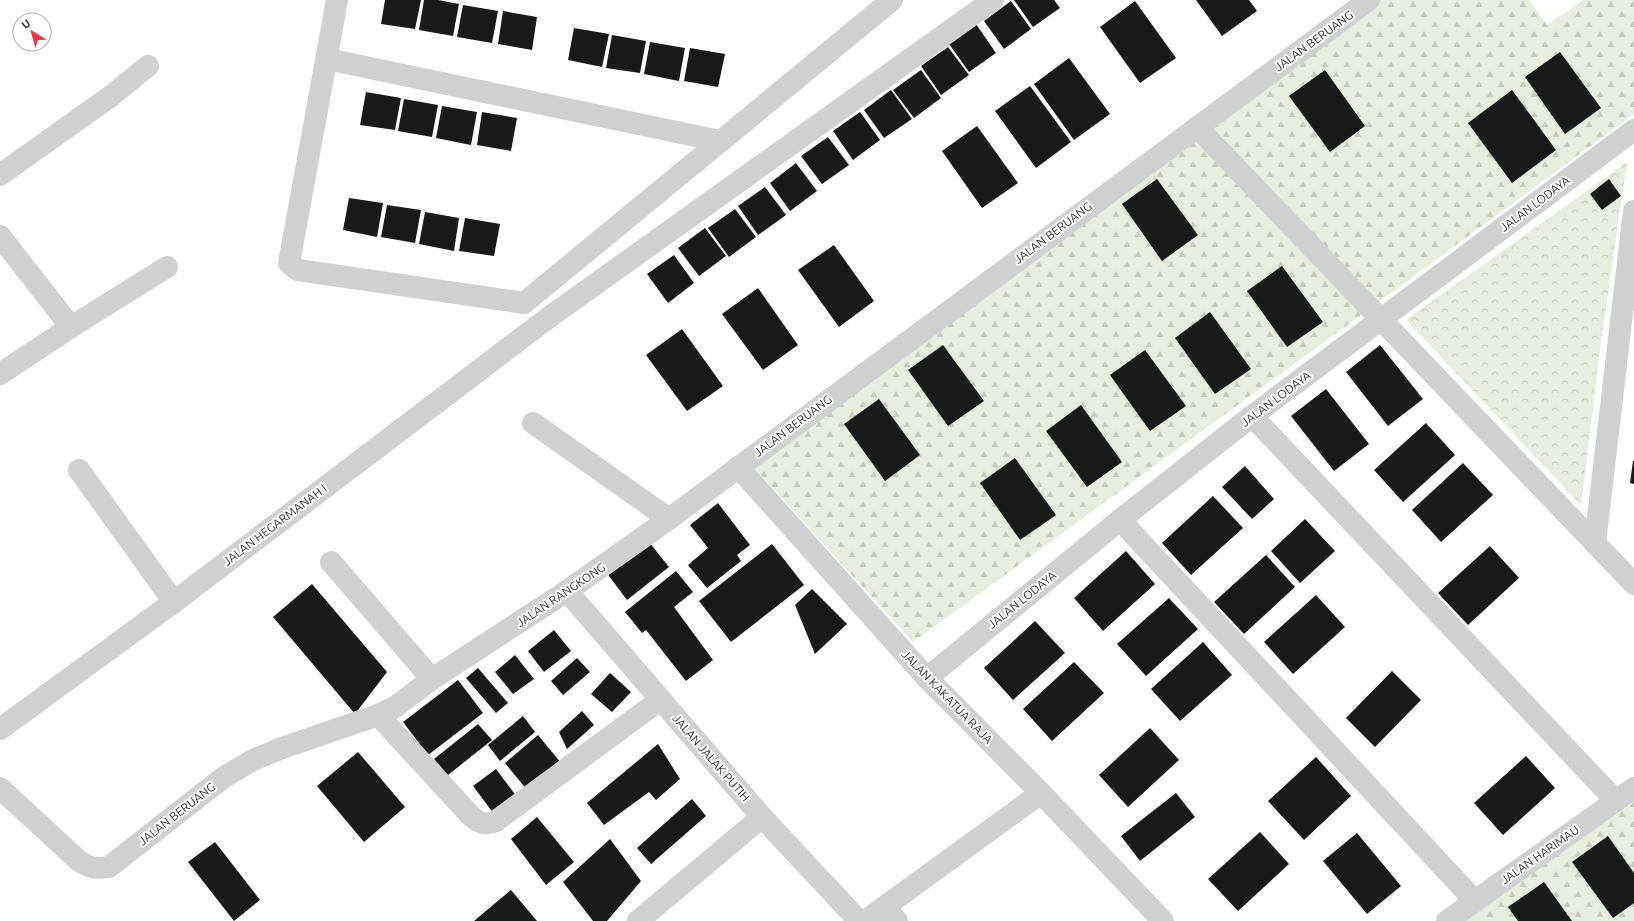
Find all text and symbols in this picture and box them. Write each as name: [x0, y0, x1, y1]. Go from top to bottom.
street label: JALAN BERUANG: [1272, 8, 1355, 73]
north arrow: [12, 12, 52, 52]
text: U: [19, 17, 33, 31]
street label: JALAN LODAYA: [1497, 173, 1572, 234]
street label: JALAN BERUANG: [1011, 199, 1094, 266]
street label: JALAN LODAYA: [1238, 368, 1313, 429]
street label: JALAN BERUANG: [751, 392, 834, 459]
street label: JALAN HEGARMANAH I: [220, 481, 329, 568]
street label: JALAN RANGKONG: [514, 560, 608, 629]
street label: JALAN LODAYA: [985, 568, 1058, 631]
street label: JALAN KAKATUA RAJA: [899, 647, 995, 746]
street label: JALAN JALAK PUTIH: [670, 712, 753, 804]
street label: JALAN BERUANG: [136, 780, 218, 848]
street label: JALAN HARIMAU: [1498, 823, 1581, 886]

